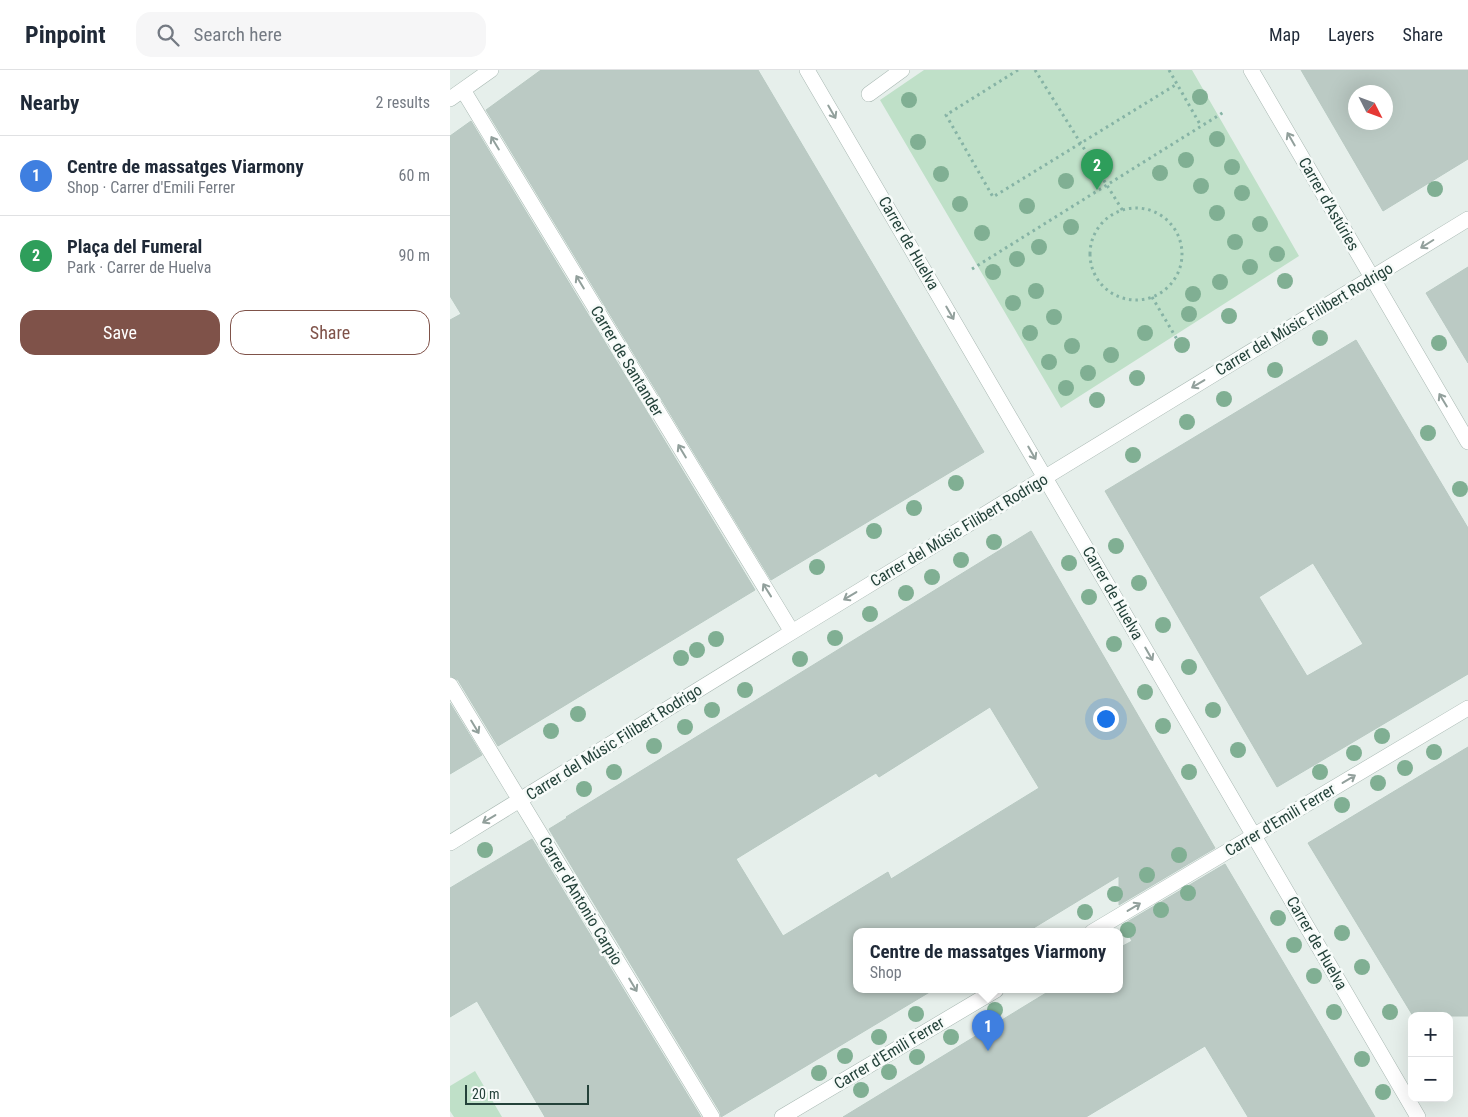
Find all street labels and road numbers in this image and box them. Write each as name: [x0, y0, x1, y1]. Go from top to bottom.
street label: Carrer d'Astúries: [1295, 154, 1363, 254]
street label: Carrer de Huelva: [875, 193, 943, 293]
street label: Carrer del Músic Filibert Rodrigo: [1212, 258, 1396, 380]
street label: Carrer de Santander: [586, 302, 668, 420]
street label: Carrer del Músic Filibert Rodrigo: [867, 469, 1051, 591]
street label: Carrer de Huelva: [1079, 543, 1147, 643]
street label: Carrer del Músic Filibert Rodrigo: [523, 680, 705, 804]
street label: Carrer d'Emili Ferrer: [1222, 780, 1338, 860]
street label: Carrer d'Antonio Carpio: [535, 833, 627, 969]
street label: Carrer de Huelva: [1283, 893, 1351, 993]
street label: Carrer d'Emili Ferrer: [831, 1013, 947, 1093]

